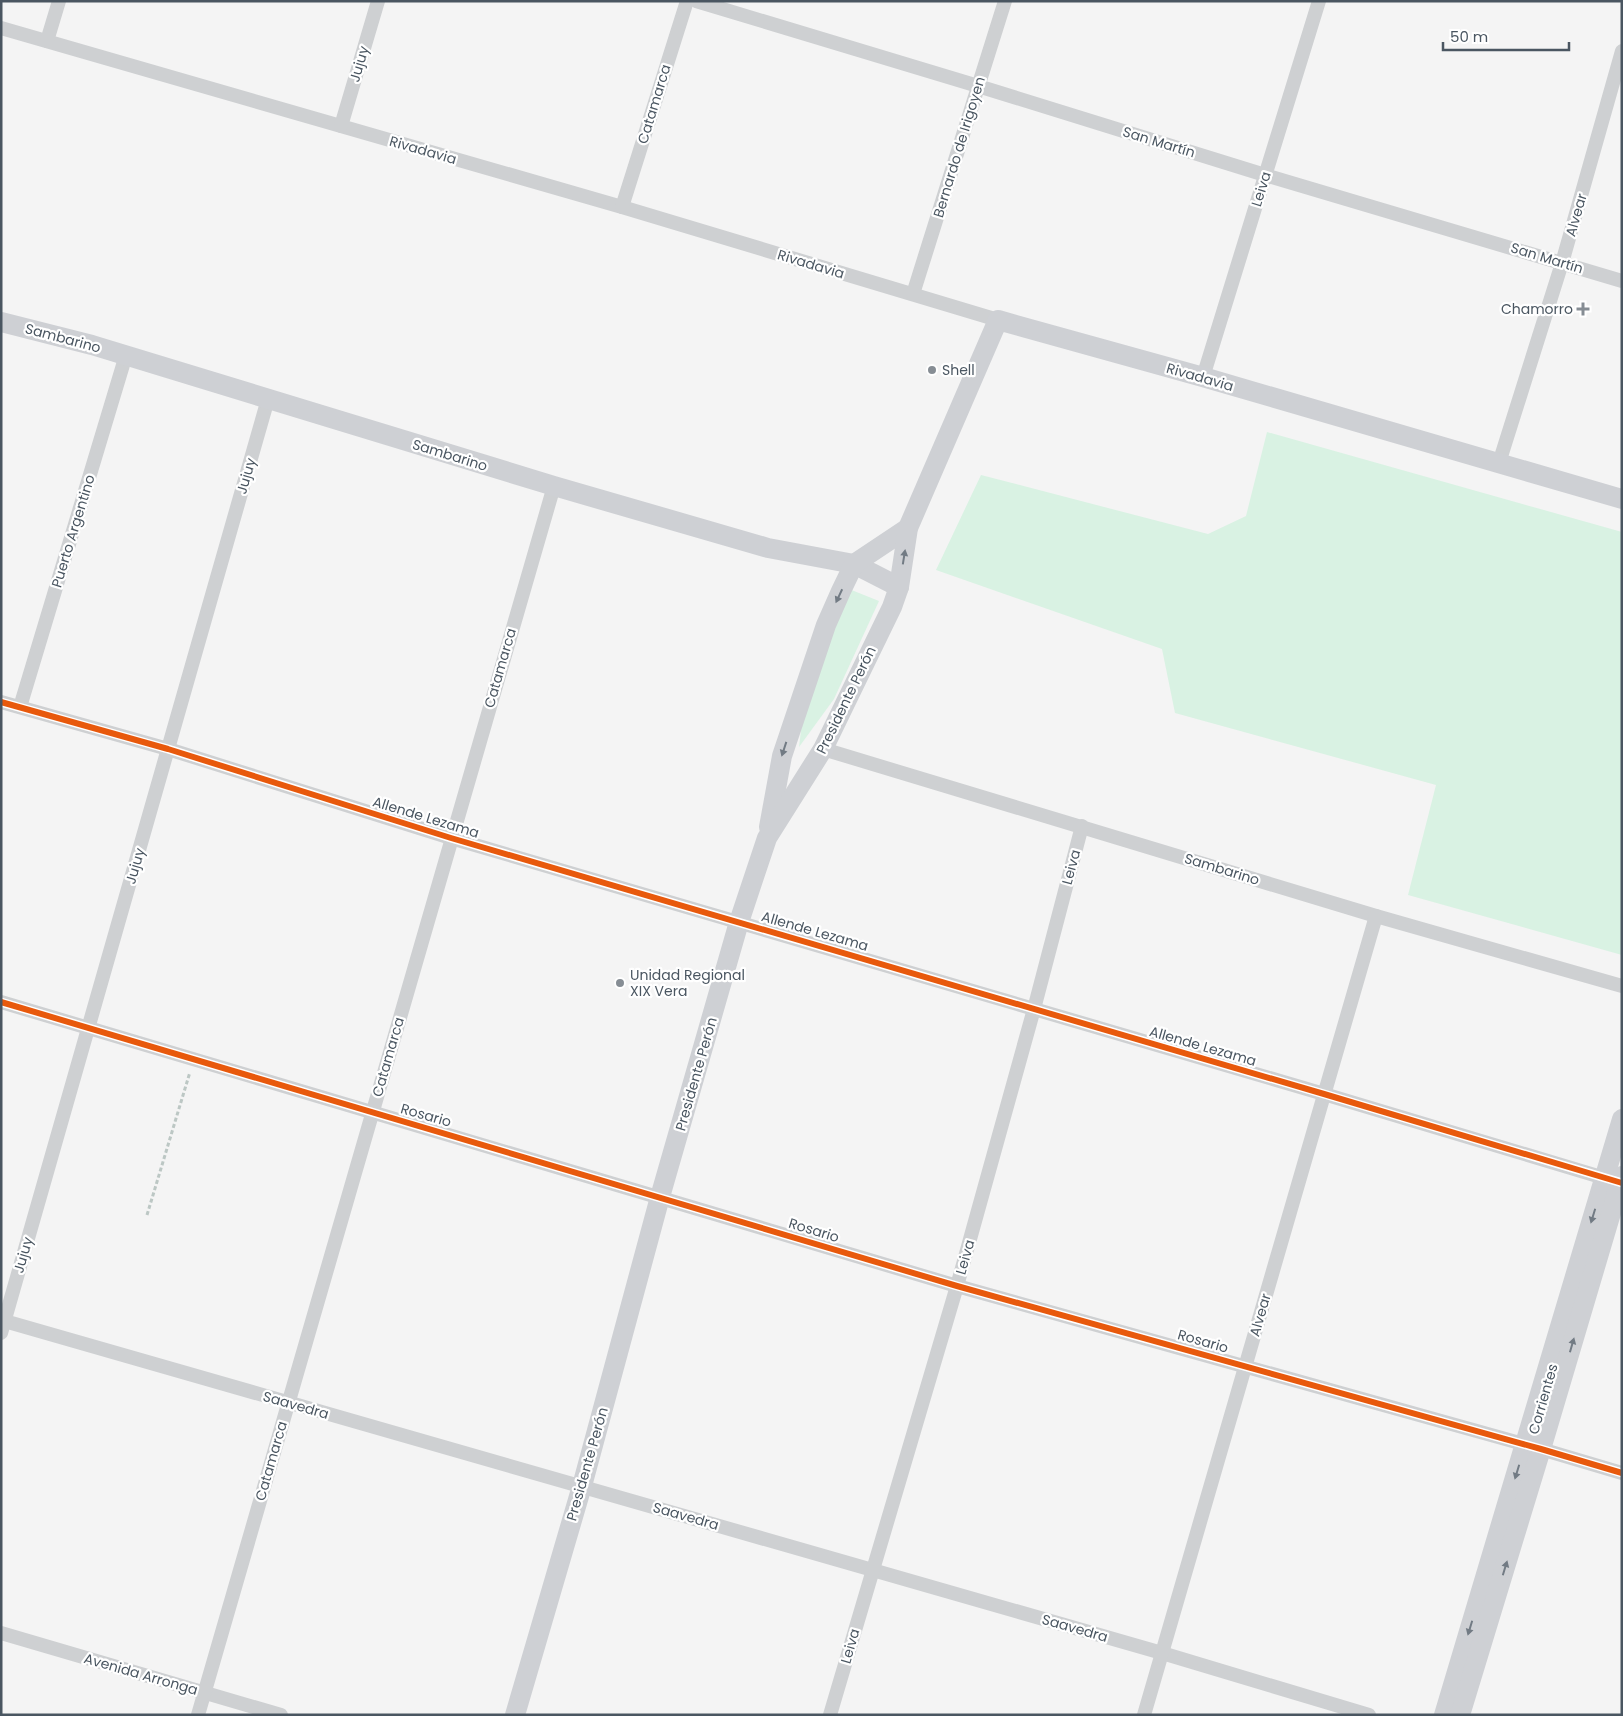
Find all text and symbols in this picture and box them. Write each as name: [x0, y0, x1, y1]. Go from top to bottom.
scale bar: [1443, 20, 1569, 52]
text: 50 m: [1450, 26, 1488, 47]
street label: Jujuy: [344, 43, 374, 84]
street label: Catamarca: [632, 62, 676, 146]
street label: Bernardo de Irigoyen: [928, 74, 990, 220]
street label: San Martín: [1120, 122, 1198, 162]
street label: Rivadavia: [387, 131, 459, 169]
street label: Leiva: [1246, 169, 1276, 209]
street label: Alvear: [1560, 191, 1592, 239]
street label: San Martín: [1508, 238, 1586, 278]
street label: Rivadavia: [775, 244, 847, 284]
place label: Chamorro: [1501, 299, 1573, 319]
marker: Chamorro: [1577, 303, 1589, 315]
street label: Sambarino: [23, 318, 103, 358]
street label: Rivadavia: [1164, 358, 1236, 396]
place label: Shell: [942, 360, 975, 380]
marker: Shell: [926, 364, 938, 376]
street label: Sambarino: [410, 434, 490, 476]
street label: Jujuy: [231, 455, 261, 496]
street label: Puerto Argentino: [46, 472, 100, 590]
one-way arrow: [900, 549, 908, 565]
one-way arrow: [834, 589, 842, 603]
street label: Catamarca: [479, 626, 521, 710]
street label: Presidente Perón: [811, 643, 881, 757]
one-way arrow: [780, 742, 787, 757]
street label: Allende Lezama: [370, 791, 482, 843]
street label: Jujuy: [120, 845, 150, 886]
street label: Leiva: [1057, 847, 1085, 887]
street label: Sambarino: [1182, 848, 1262, 890]
street label: Allende Lezama: [759, 906, 871, 956]
place label: Unidad Regional XIX Vera: [630, 965, 745, 1001]
marker: Unidad Regional XIX Vera: [614, 977, 626, 989]
street label: Catamarca: [367, 1015, 409, 1099]
street label: Presidente Perón: [670, 1015, 722, 1133]
street label: Allende Lezama: [1147, 1021, 1259, 1071]
street label: Rosario: [398, 1098, 454, 1132]
one-way arrow: [1589, 1208, 1597, 1223]
street label: Rosario: [786, 1213, 842, 1247]
street label: Jujuy: [8, 1234, 38, 1275]
street label: Leiva: [950, 1237, 980, 1277]
street label: Alvear: [1244, 1291, 1276, 1339]
street label: Rosario: [1175, 1324, 1231, 1358]
one-way arrow: [1568, 1337, 1576, 1352]
street label: Corrientes: [1523, 1361, 1563, 1437]
street label: Saavedra: [261, 1386, 331, 1424]
street label: Presidente Perón: [561, 1405, 613, 1523]
street label: Catamarca: [250, 1419, 292, 1503]
one-way arrow: [1512, 1465, 1520, 1480]
street label: Saavedra: [651, 1497, 721, 1535]
one-way arrow: [1501, 1560, 1509, 1575]
street label: Saavedra: [1040, 1609, 1110, 1647]
one-way arrow: [1465, 1620, 1473, 1635]
street label: Leiva: [835, 1626, 865, 1666]
street label: Avenida Arronga: [82, 1648, 200, 1700]

